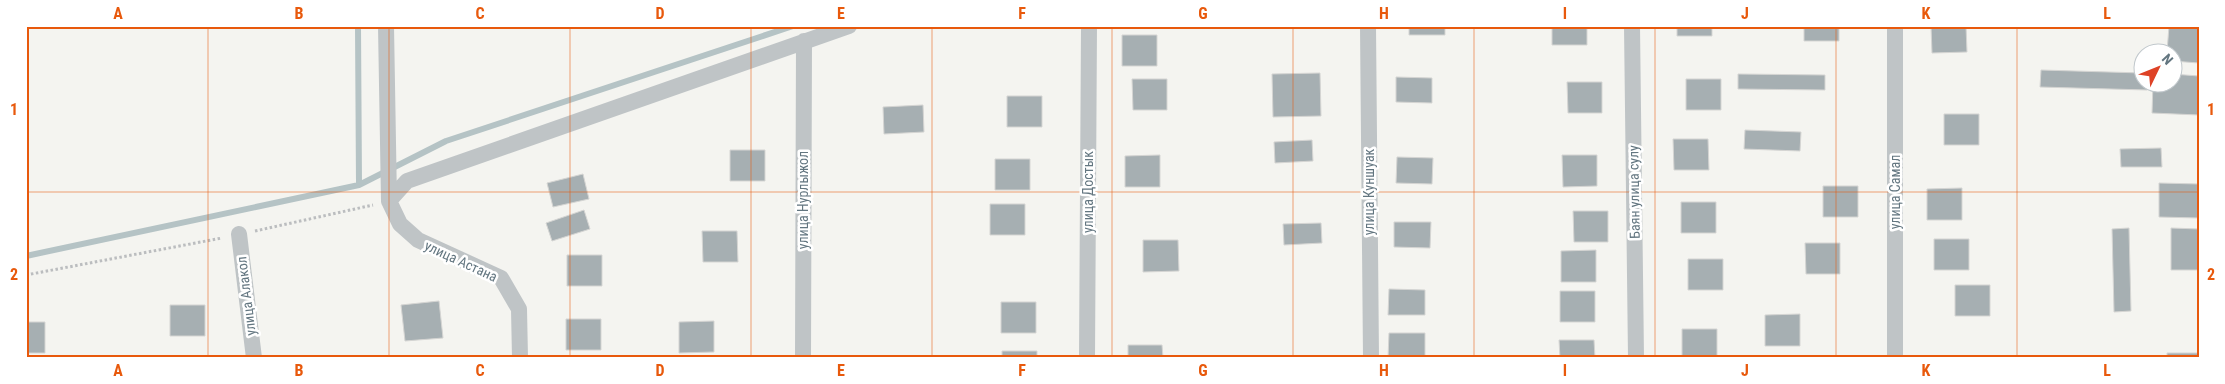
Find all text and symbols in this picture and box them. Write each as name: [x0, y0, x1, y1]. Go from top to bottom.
text: A: [113, 4, 123, 23]
text: B: [295, 4, 304, 23]
text: C: [475, 4, 485, 23]
text: D: [655, 4, 665, 23]
text: E: [837, 4, 845, 23]
text: F: [1018, 4, 1026, 23]
text: G: [1198, 4, 1208, 23]
text: H: [1379, 4, 1389, 23]
text: I: [1563, 4, 1567, 23]
text: J: [1741, 4, 1749, 23]
text: K: [1922, 4, 1931, 23]
text: L: [2103, 4, 2111, 23]
north arrow: [2132, 42, 2182, 92]
text: N: [2159, 51, 2176, 68]
text: 1: [10, 100, 18, 119]
text: 1: [2207, 100, 2215, 119]
street label: Баян улица сулу: [1625, 145, 1643, 239]
street label: улица Куншуак: [1361, 148, 1377, 235]
street label: улица Нурлыжол: [795, 151, 811, 249]
street label: улица Достык: [1080, 151, 1096, 233]
street label: улица Самал: [1887, 155, 1903, 229]
street label: улица Астана: [422, 237, 500, 285]
street label: улица Алакол: [233, 255, 259, 337]
text: 2: [10, 265, 18, 284]
text: 2: [2207, 265, 2215, 284]
text: A: [113, 361, 123, 380]
text: B: [295, 361, 304, 380]
text: C: [475, 361, 485, 380]
text: D: [655, 361, 665, 380]
text: E: [837, 361, 845, 380]
text: F: [1018, 361, 1026, 380]
text: G: [1198, 361, 1208, 380]
text: H: [1379, 361, 1389, 380]
text: I: [1563, 361, 1567, 380]
text: J: [1741, 361, 1749, 380]
text: K: [1922, 361, 1931, 380]
text: L: [2103, 361, 2111, 380]

